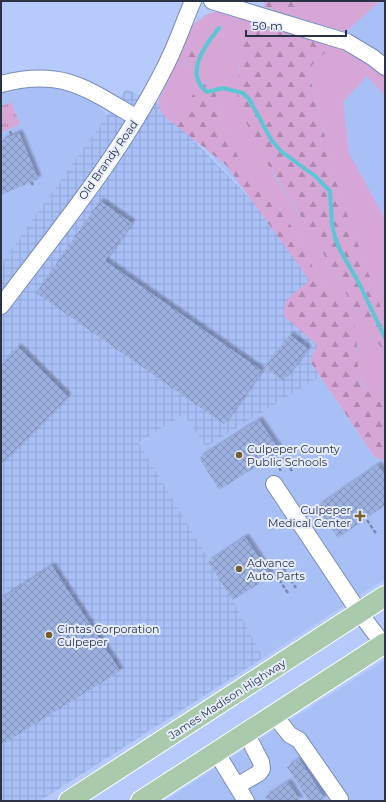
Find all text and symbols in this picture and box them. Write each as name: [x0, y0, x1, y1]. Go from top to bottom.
scale bar: [246, 12, 346, 38]
text: 50 m: [252, 18, 283, 33]
street label: Old Brandy Road: [75, 118, 141, 202]
place label: Culpeper County Public Schools: [247, 442, 340, 469]
marker: Culpeper County Public Schools: [234, 450, 244, 460]
place label: Culpeper Medical Center: [268, 503, 351, 530]
marker: Culpeper Medical Center: [354, 510, 366, 522]
place label: Advance Auto Parts: [247, 556, 305, 583]
marker: Advance Auto Parts: [234, 564, 244, 574]
place label: Cintas Corporation Culpeper: [57, 622, 160, 649]
marker: Cintas Corporation Culpeper: [44, 630, 54, 640]
street label: James Madison Highway: [165, 656, 288, 743]

